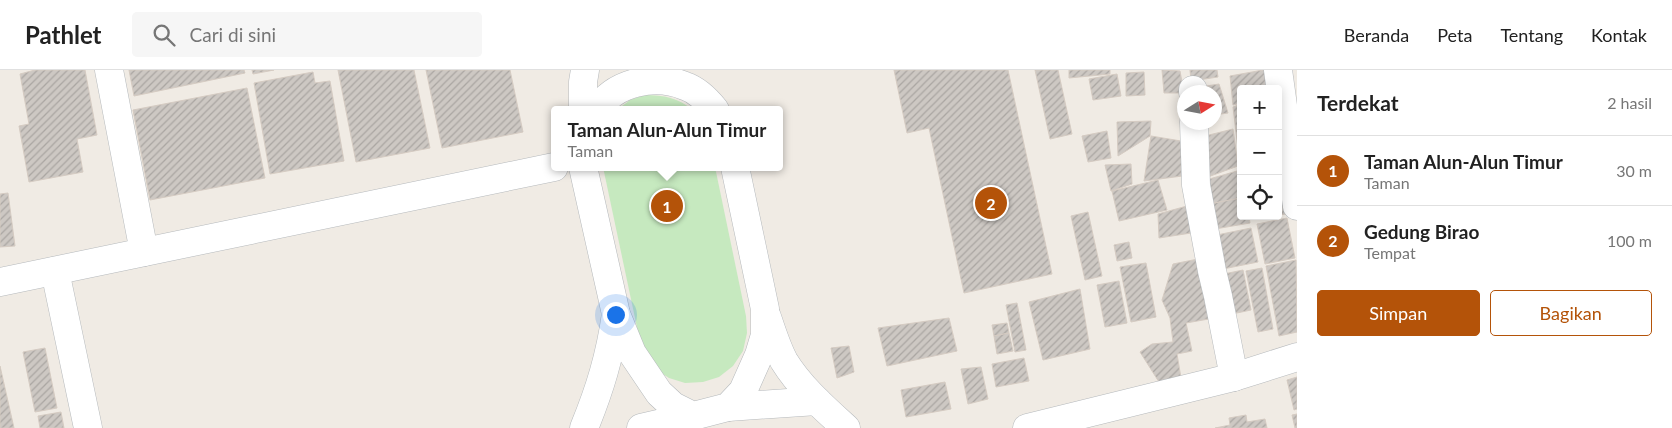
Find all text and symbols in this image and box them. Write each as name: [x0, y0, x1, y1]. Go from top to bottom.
search box: [132, 12, 482, 57]
text: Pathlet: [25, 20, 102, 49]
icon: search: [150, 21, 178, 49]
text: Cari di sini: [190, 23, 276, 46]
text: Beranda: [1344, 24, 1409, 46]
text: Peta: [1437, 24, 1472, 46]
text: Tentang: [1500, 24, 1563, 46]
text: Kontak: [1591, 24, 1647, 46]
north arrow: [1177, 85, 1222, 130]
map controls: [1237, 85, 1282, 220]
button: +: [1237, 85, 1282, 130]
text: Terdekat: [1317, 90, 1399, 115]
text: 2 hasil: [1607, 93, 1652, 112]
popup: [551, 106, 783, 171]
text: Taman Alun-Alun Timur: [568, 118, 766, 141]
button: −: [1237, 130, 1282, 175]
text: Taman: [568, 141, 613, 160]
text: Taman Alun-Alun Timur: [1364, 150, 1563, 173]
text: 1: [1328, 161, 1338, 180]
text: 30 m: [1616, 161, 1652, 180]
text: Taman: [1364, 173, 1410, 192]
button: locate: [1237, 175, 1282, 220]
pin: 2: [975, 184, 1007, 222]
pin: 1: [651, 187, 683, 225]
text: Gedung Birao: [1364, 220, 1479, 243]
text: 2: [1328, 231, 1338, 250]
text: 100 m: [1607, 231, 1652, 250]
text: Tempat: [1364, 243, 1416, 262]
button: Simpan: [1317, 290, 1480, 336]
button: Bagikan: [1490, 290, 1652, 336]
your location: [603, 302, 629, 328]

